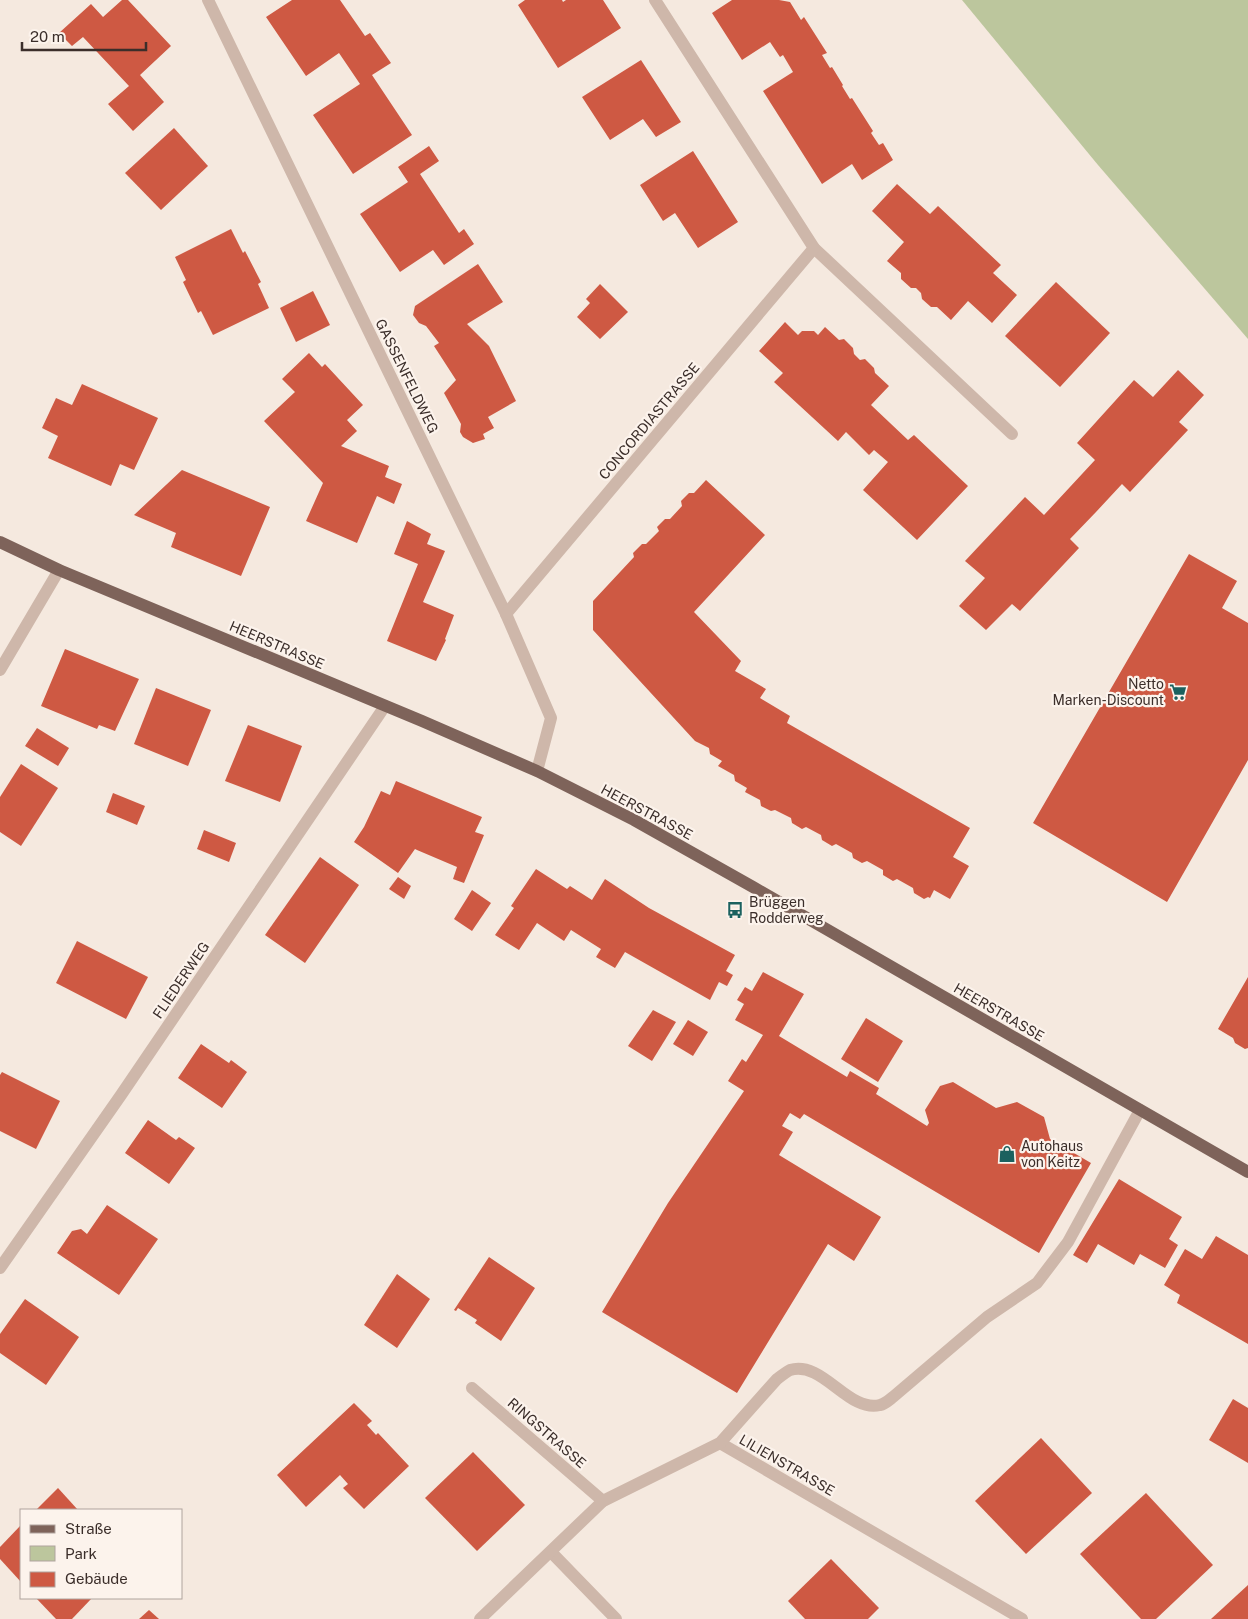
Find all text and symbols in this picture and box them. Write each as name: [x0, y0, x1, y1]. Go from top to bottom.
scale bar: [22, 20, 146, 52]
text: 20 m: [30, 28, 65, 45]
street label: GASSENFELDWEG: [372, 316, 442, 436]
street label: CONCORDIASTRASSE: [595, 359, 703, 483]
street label: HEERSTRASSE: [227, 618, 327, 672]
place label: Netto Marken-Discount: [1052, 676, 1164, 708]
supermarket icon: Netto Marken-Discount: [1168, 682, 1188, 702]
street label: HEERSTRASSE: [598, 781, 696, 843]
place label: Brüggen Rodderweg: [749, 894, 824, 926]
bus stop icon: Brüggen Rodderweg: [725, 900, 745, 920]
street label: FLIEDERWEG: [149, 939, 213, 1021]
street label: HEERSTRASSE: [951, 980, 1047, 1044]
place label: Autohaus von Keitz: [1021, 1138, 1083, 1170]
shop icon: Autohaus von Keitz: [997, 1144, 1017, 1164]
street label: RINGSTRASSE: [505, 1395, 589, 1471]
street label: LILIENSTRASSE: [736, 1431, 838, 1499]
legend: [20, 1509, 182, 1599]
text: Straße: [65, 1520, 112, 1537]
text: Park: [65, 1545, 97, 1562]
text: Gebäude: [65, 1570, 128, 1587]

